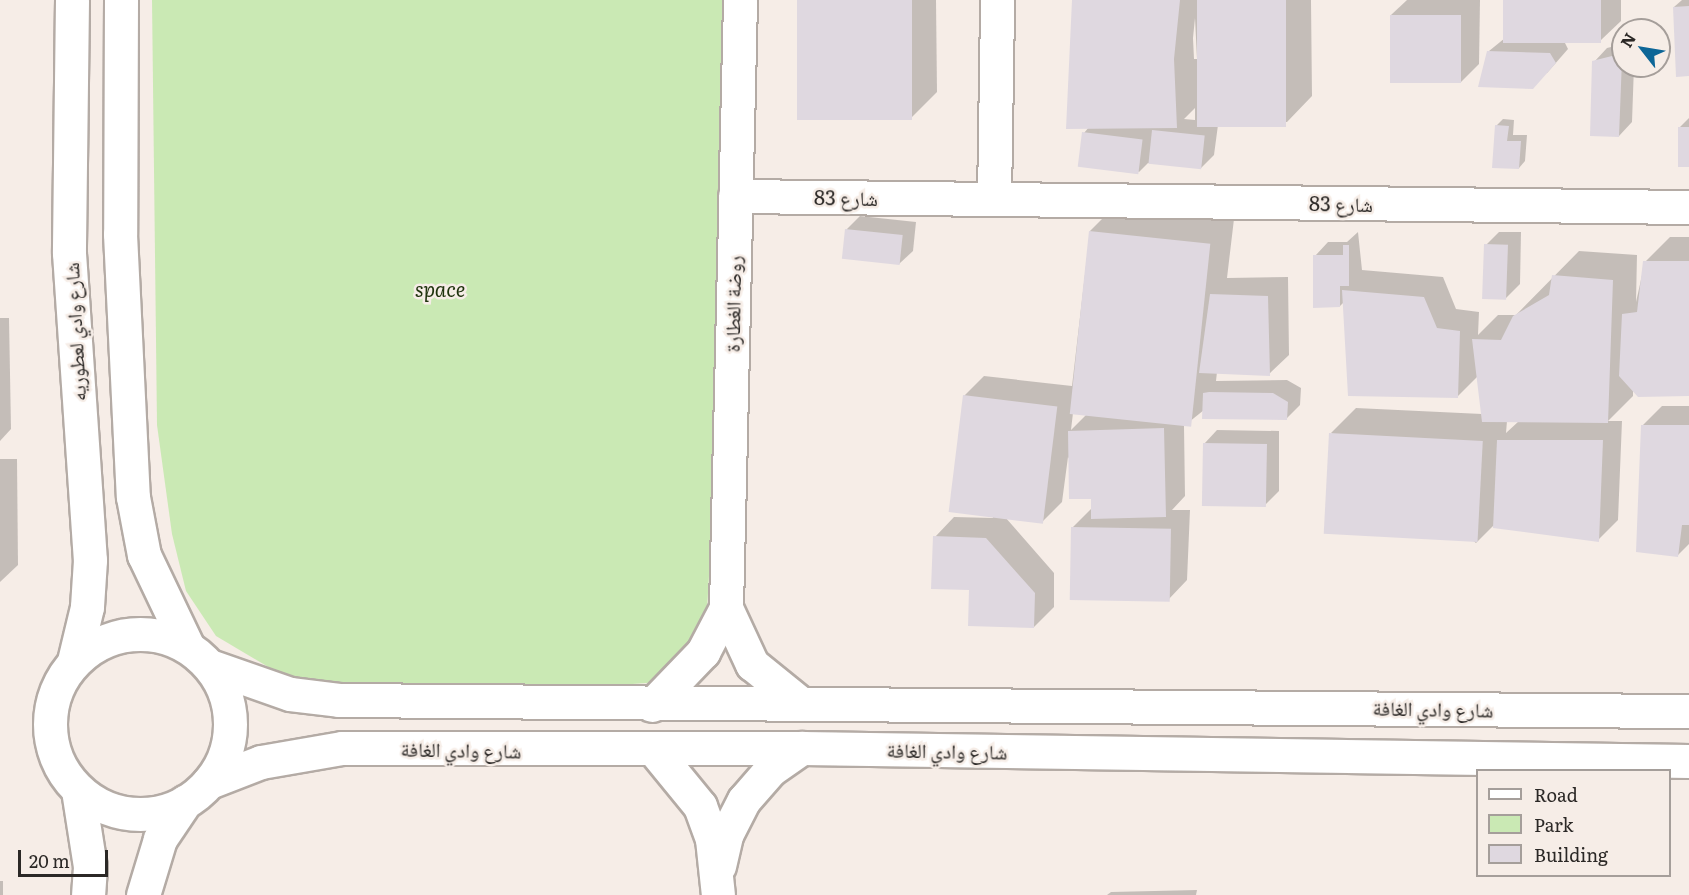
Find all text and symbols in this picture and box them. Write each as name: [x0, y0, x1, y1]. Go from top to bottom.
north arrow: [1611, 18, 1671, 78]
text: N: [1614, 28, 1641, 52]
street label: شارع 83: [814, 184, 878, 210]
street label: شارع 83: [1309, 190, 1373, 216]
street label: روضة الغطارة: [719, 255, 745, 353]
street label: شارع وادي لعطوريه: [58, 262, 90, 402]
park label: space: [415, 276, 465, 300]
street label: شارع وادي الغافة: [1373, 695, 1493, 721]
street label: شارع وادي الغافة: [401, 736, 521, 762]
street label: شارع وادي الغافة: [887, 737, 1007, 763]
legend: [1476, 769, 1671, 877]
text: Road: [1534, 781, 1578, 808]
text: Park: [1534, 811, 1573, 838]
scale bar: [21, 838, 111, 876]
text: Building: [1534, 841, 1608, 868]
text: 20 m: [29, 847, 70, 874]

